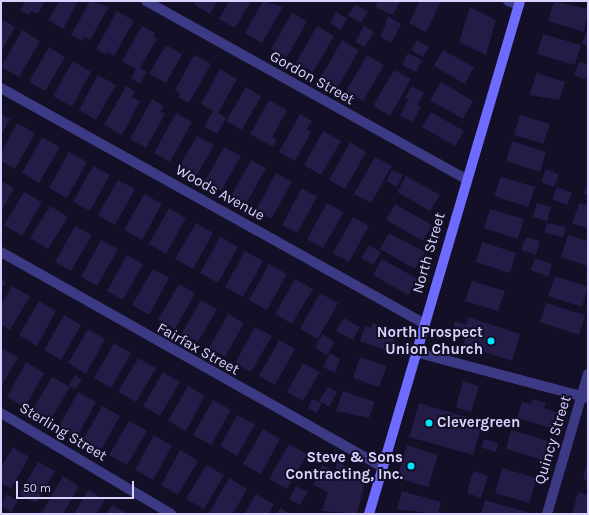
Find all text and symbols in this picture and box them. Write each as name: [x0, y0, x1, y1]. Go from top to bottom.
street label: Gordon Street: [266, 47, 358, 109]
street label: Woods Avenue: [172, 161, 268, 225]
street label: North Street: [409, 210, 449, 296]
street label: Fairfax Street: [154, 319, 242, 379]
place label: North Prospect Union Church: [377, 323, 483, 358]
marker: North Prospect Union Church: [486, 336, 496, 346]
street label: Quincy Street: [531, 393, 575, 487]
street label: Sterling Street: [16, 399, 110, 465]
place label: Clevergreen: [437, 414, 520, 432]
marker: Clevergreen: [424, 418, 434, 428]
place label: Steve & Sons Contracting, Inc.: [286, 448, 403, 483]
marker: Steve & Sons Contracting, Inc.: [406, 461, 416, 471]
scale bar: [18, 473, 136, 499]
text: 50 m: [23, 481, 51, 495]

